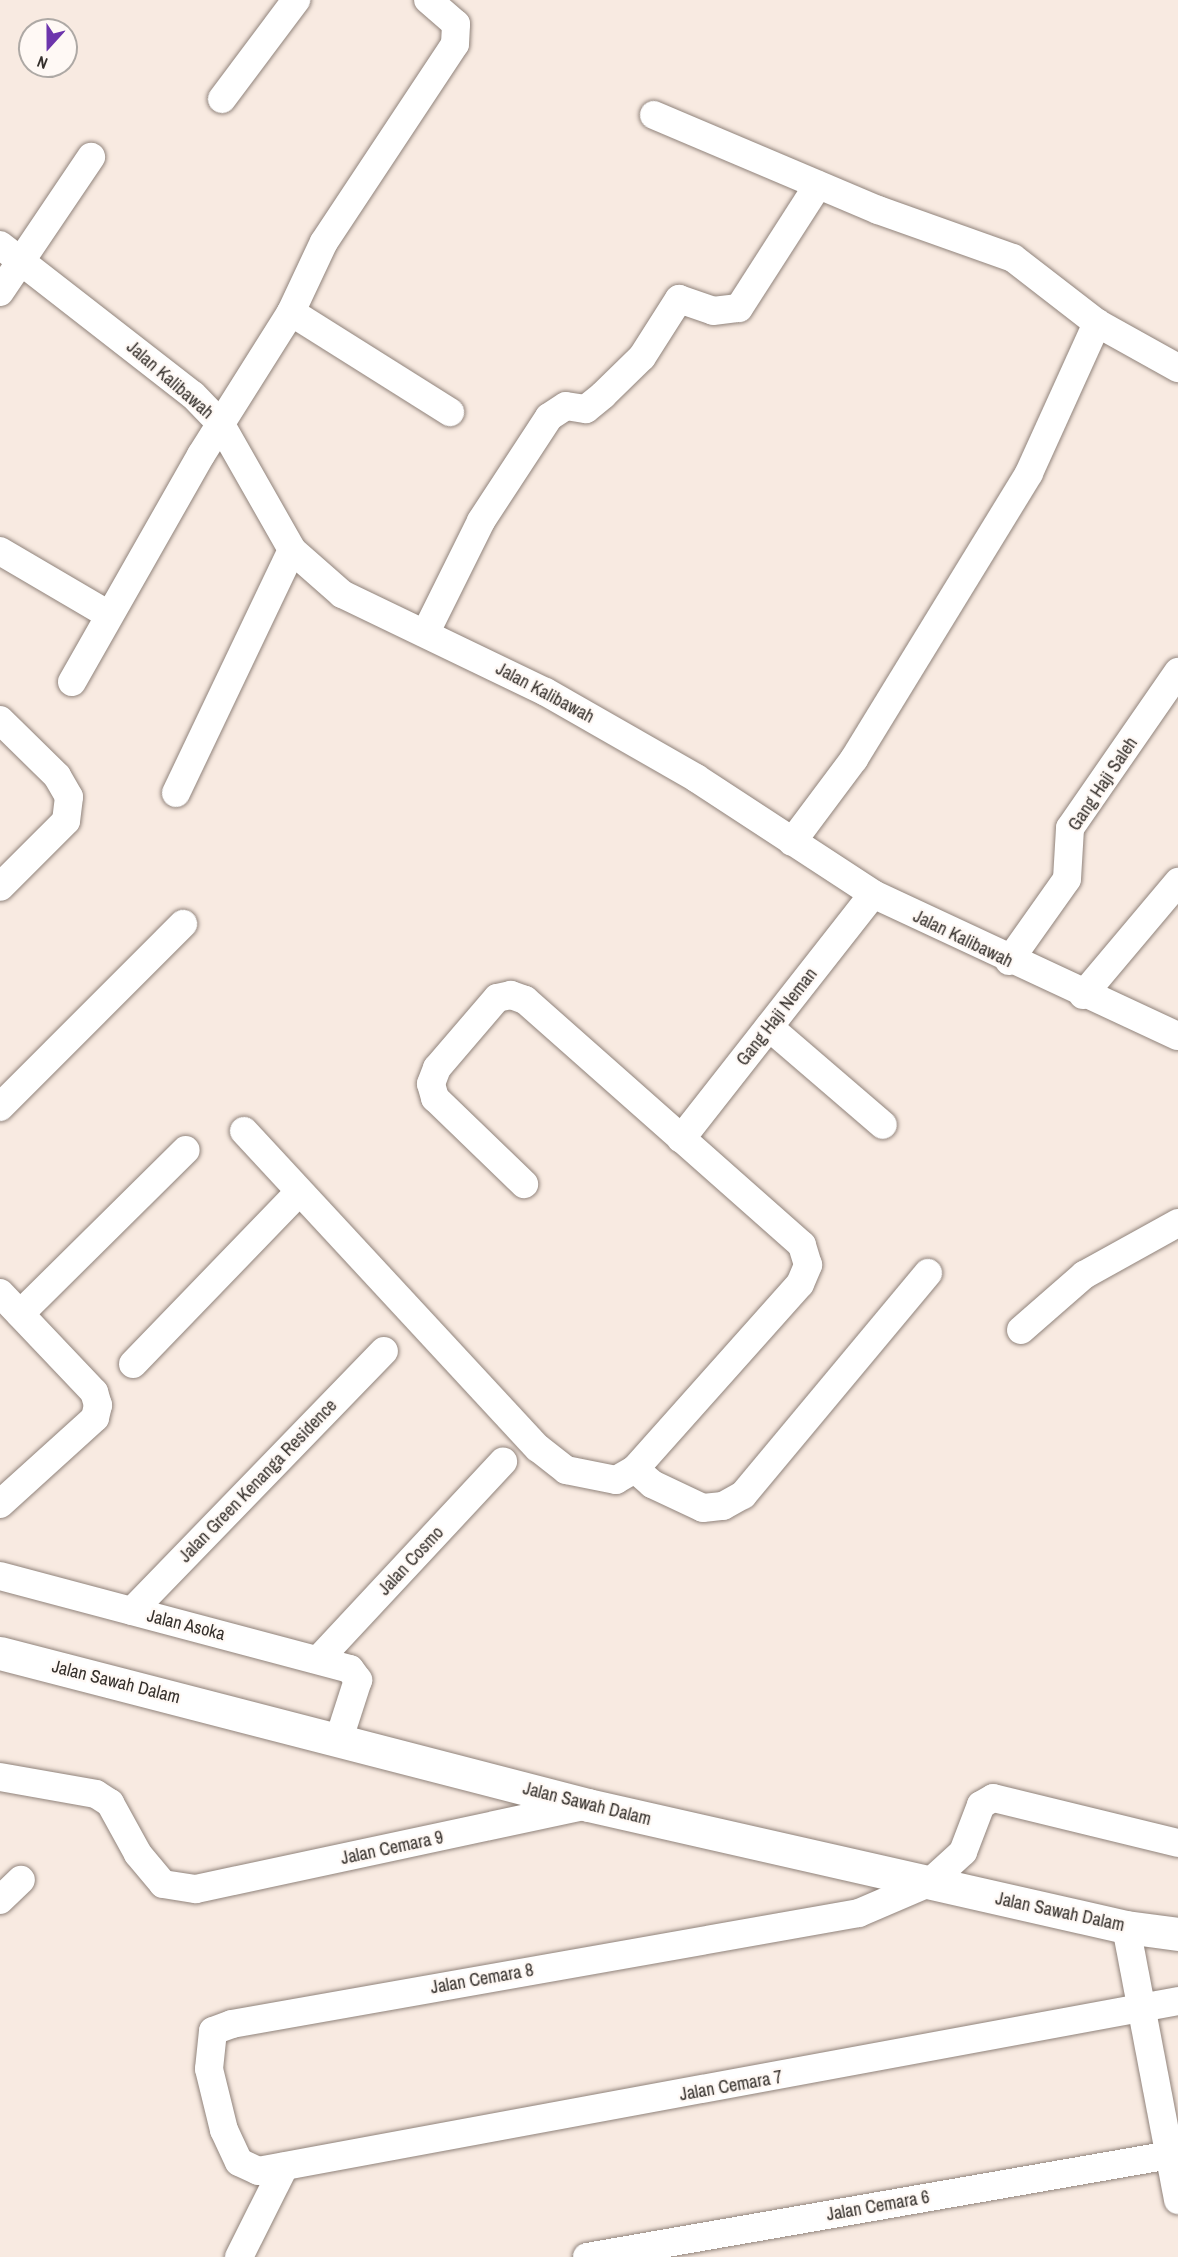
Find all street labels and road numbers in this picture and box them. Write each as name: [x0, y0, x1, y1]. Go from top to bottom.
street label: Jalan Kalibawah: [122, 336, 218, 424]
street label: Jalan Kalibawah: [492, 658, 598, 728]
street label: Gang Haji Saleh: [1064, 733, 1142, 835]
street label: Jalan Kalibawah: [910, 906, 1016, 972]
street label: Gang Haji Neman: [732, 964, 822, 1070]
street label: Jalan Green Kenanga Residence: [174, 1395, 342, 1567]
street label: Jalan Cosmo: [374, 1522, 448, 1600]
street label: Jalan Asoka: [144, 1605, 228, 1645]
street label: Jalan Sawah Dalam: [50, 1656, 182, 1708]
street label: Jalan Sawah Dalam: [521, 1778, 653, 1830]
street label: Jalan Cemara 9: [339, 1827, 445, 1869]
street label: Jalan Sawah Dalam: [994, 1888, 1126, 1936]
street label: Jalan Cemara 8: [429, 1959, 535, 1999]
street label: Jalan Cemara 7: [678, 2066, 784, 2106]
street label: Jalan Cemara 6: [825, 2186, 931, 2226]

